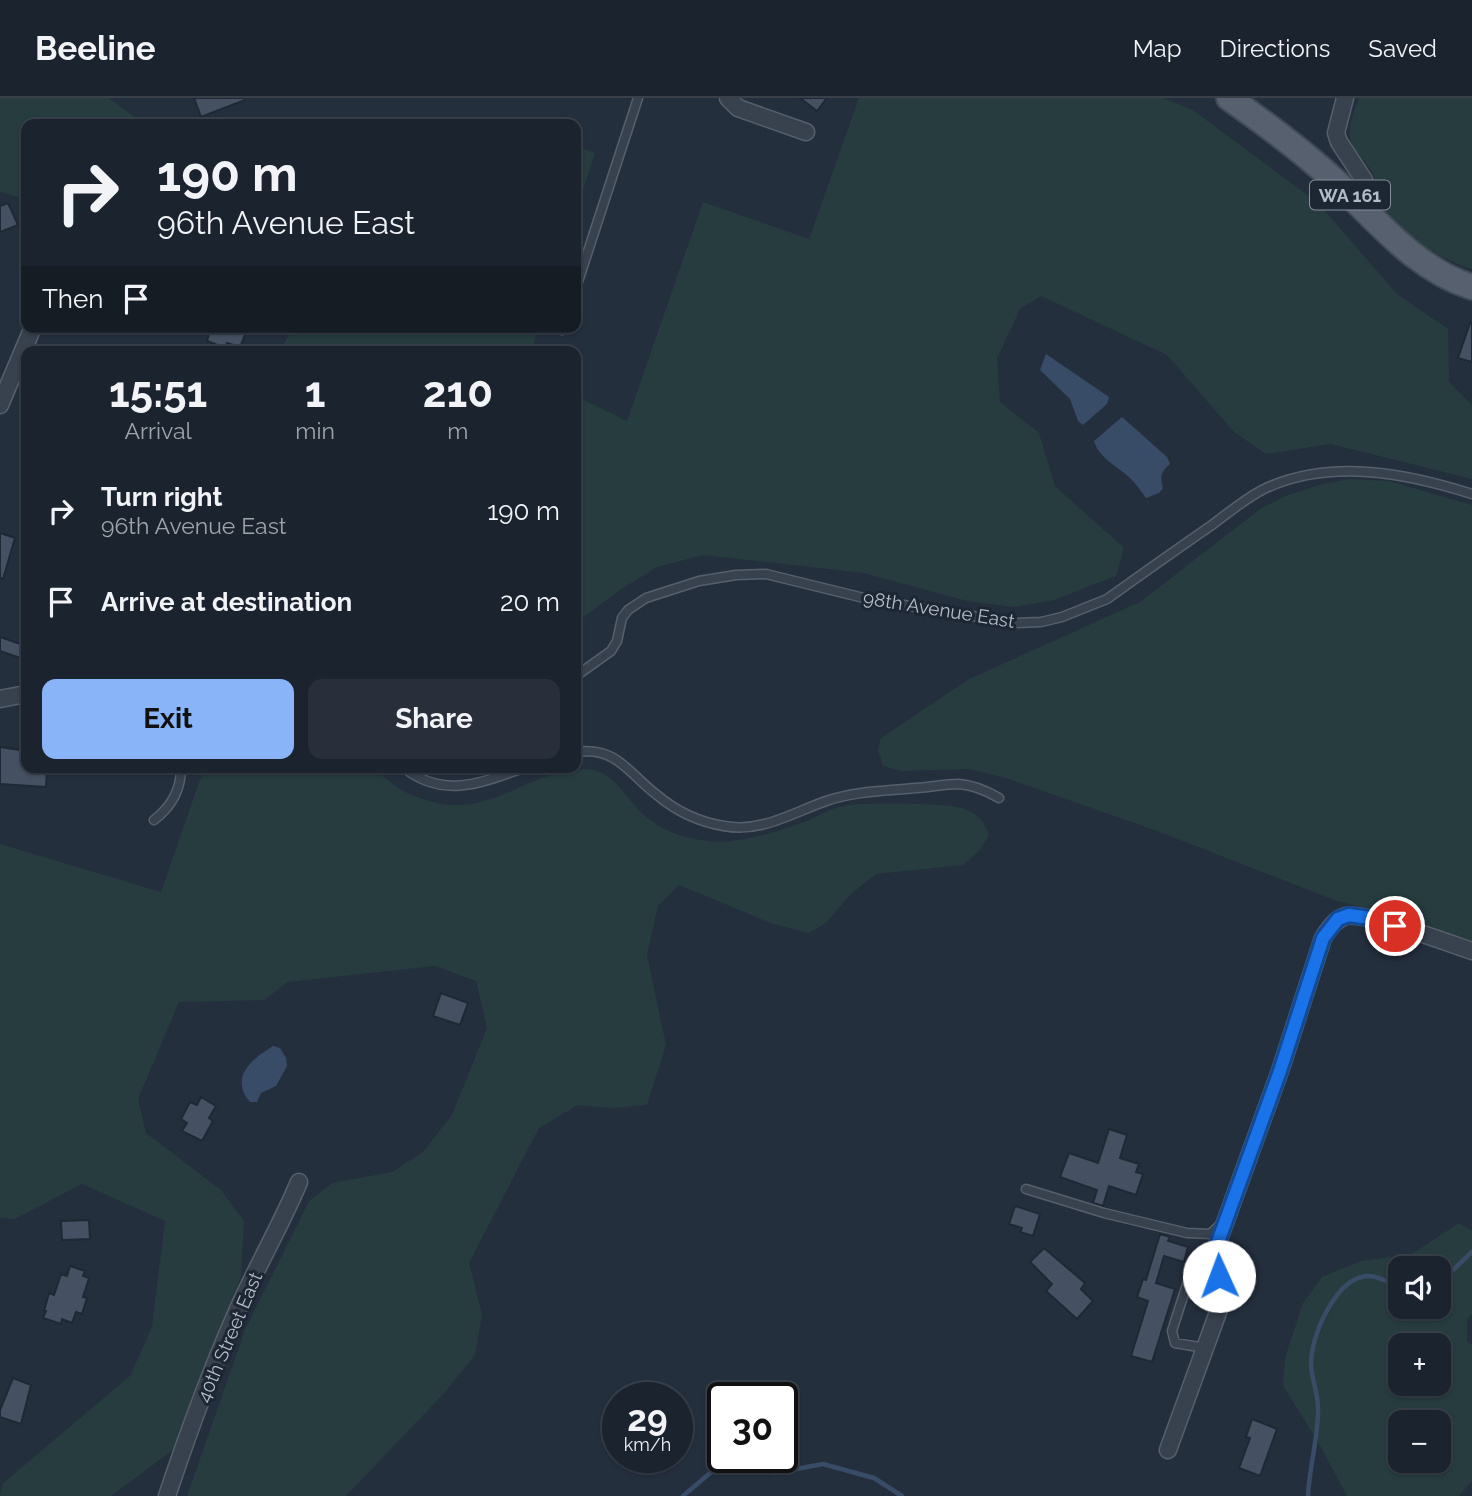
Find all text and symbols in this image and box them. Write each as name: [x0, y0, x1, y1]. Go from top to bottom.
text: Beeline: [35, 29, 156, 68]
text: Map: [1133, 34, 1182, 63]
text: Directions: [1220, 34, 1330, 63]
text: Saved: [1368, 34, 1437, 63]
text: 190 m: [157, 145, 298, 202]
icon: right: [42, 147, 133, 238]
road number: WA 161: [1310, 180, 1390, 210]
text: 96th Avenue East: [157, 204, 415, 241]
icon: arrive: [117, 280, 155, 318]
text: Then: [42, 284, 103, 314]
text: 15:51: [109, 368, 207, 417]
text: 1: [305, 368, 325, 417]
text: 210: [423, 368, 493, 417]
text: Arrival: [124, 417, 192, 444]
text: min: [295, 417, 335, 444]
text: m: [447, 417, 468, 444]
text: Turn right: [101, 482, 222, 512]
icon: right: [42, 492, 80, 530]
text: 190 m: [487, 496, 560, 526]
text: 96th Avenue East: [101, 512, 286, 539]
icon: arrive: [42, 583, 80, 621]
street label: 98th Avenue East: [862, 586, 1017, 632]
text: Arrive at destination: [101, 587, 352, 617]
text: 20 m: [500, 587, 560, 617]
button: Exit: [42, 679, 294, 759]
button: Share: [308, 679, 560, 759]
pin: [1365, 896, 1425, 956]
icon: arrive: [1376, 907, 1414, 945]
position arrow: [1182, 1239, 1256, 1313]
map controls: [1388, 1256, 1451, 1473]
button: sound: [1388, 1256, 1451, 1319]
street label: 40th Street East: [192, 1268, 267, 1405]
button: +: [1388, 1333, 1451, 1396]
speed limit sign: 30: [707, 1382, 798, 1473]
text: 29: [627, 1398, 668, 1439]
button: −: [1388, 1410, 1451, 1473]
text: km/h: [624, 1434, 671, 1455]

